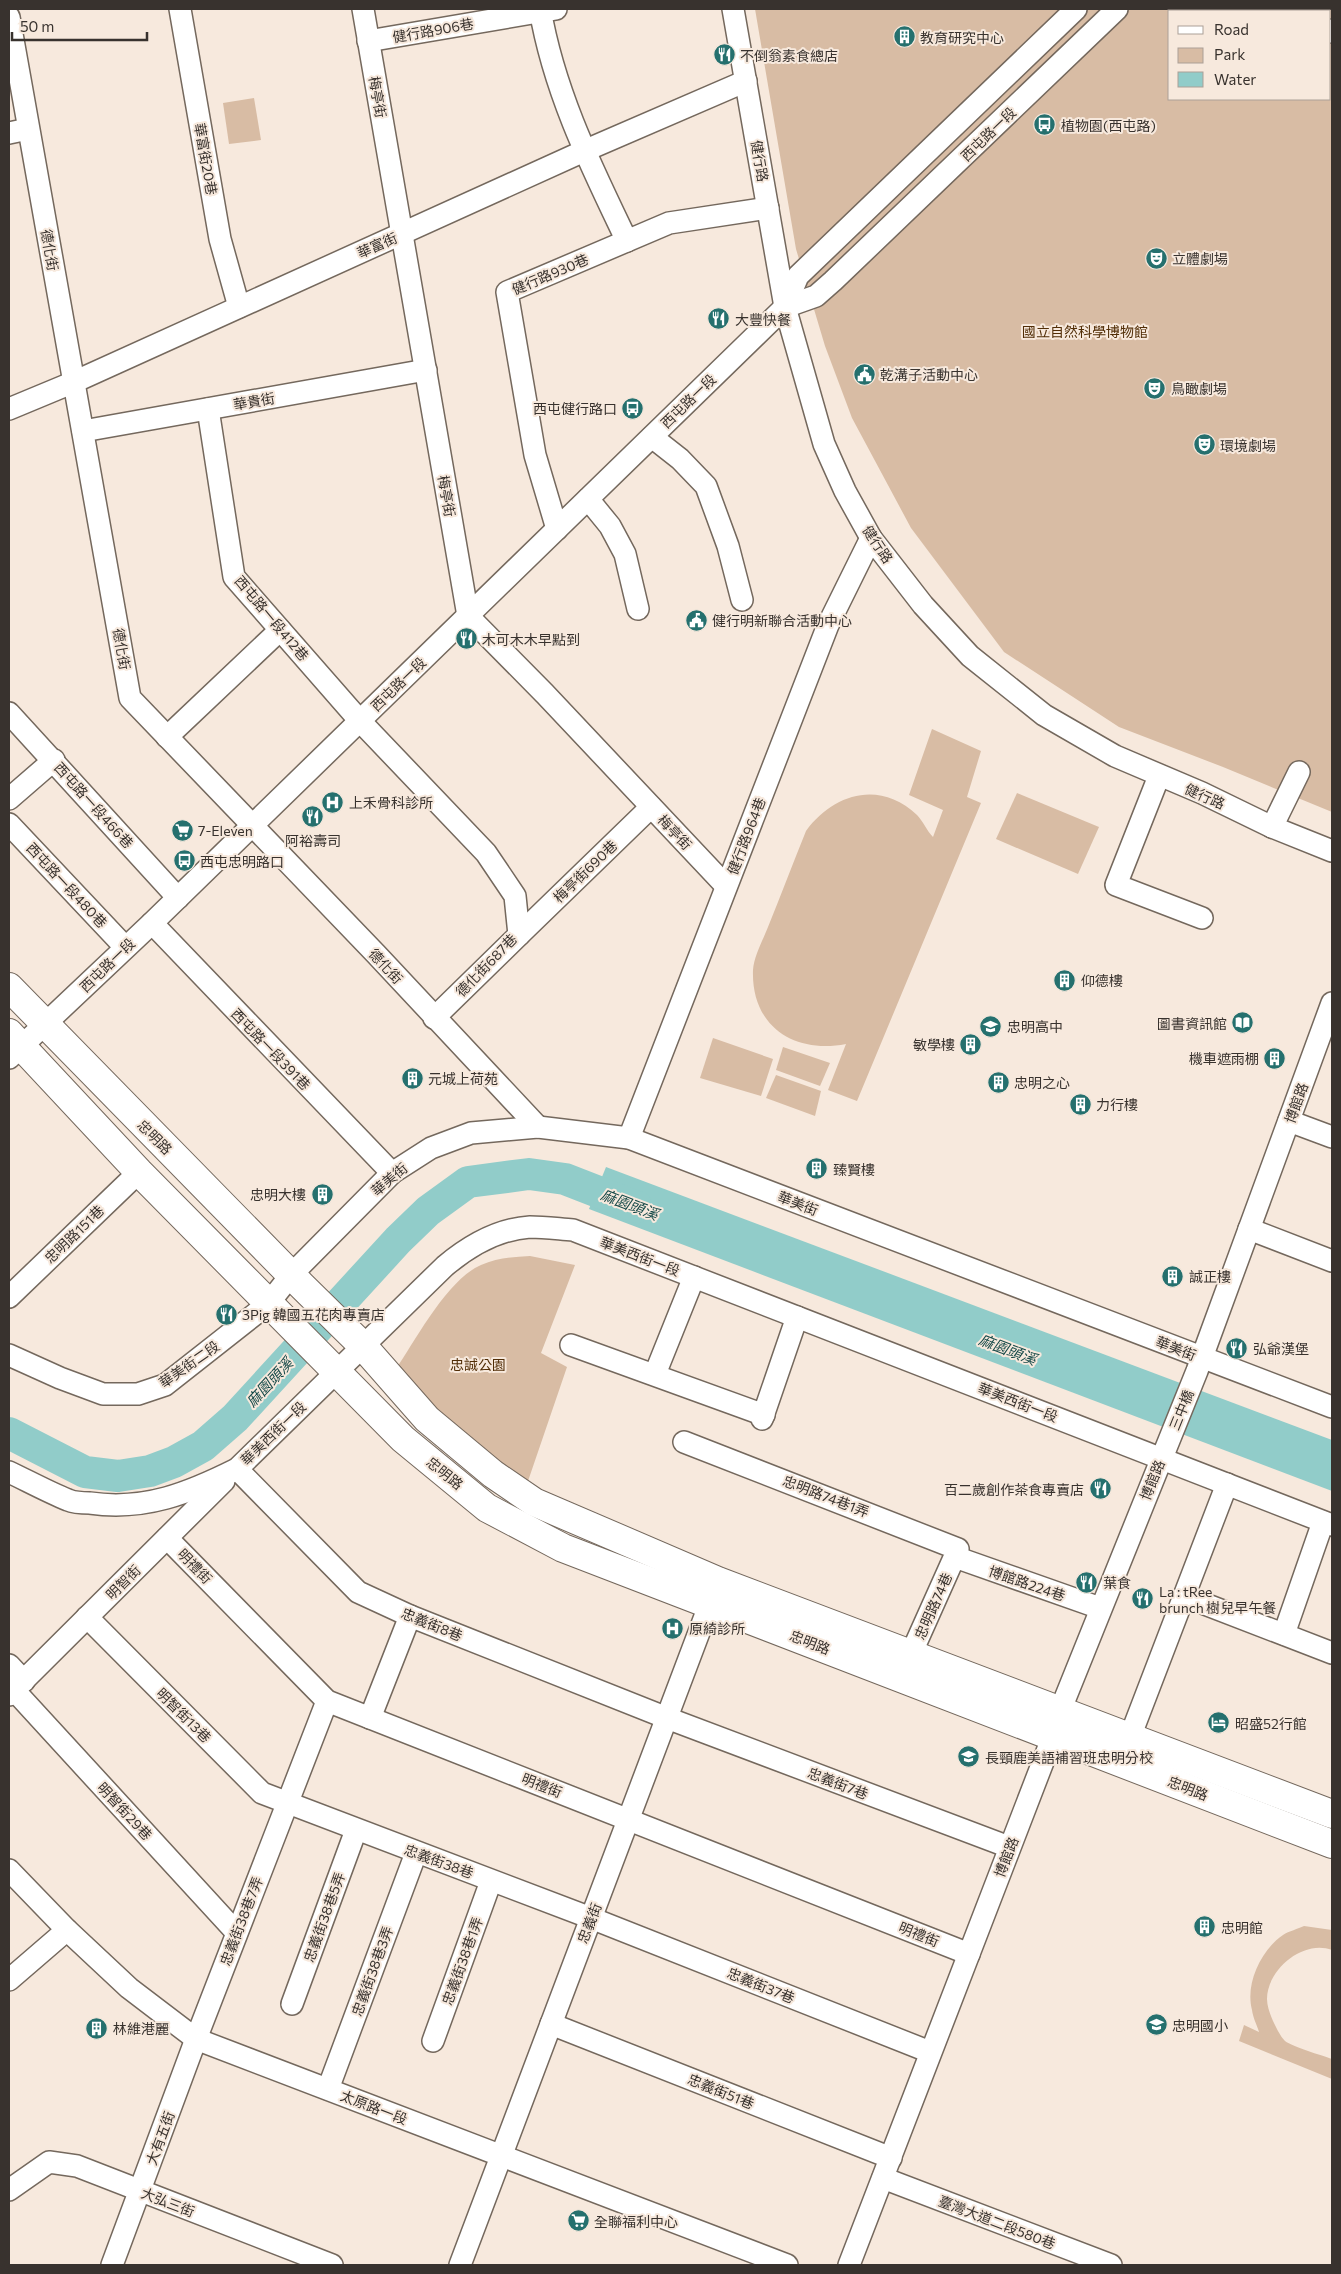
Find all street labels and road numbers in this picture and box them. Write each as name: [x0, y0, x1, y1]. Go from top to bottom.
street label: 健行路906巷: [391, 14, 475, 46]
street label: 梅亭街: [366, 75, 390, 119]
street label: 西屯路一段: [957, 104, 1019, 164]
street label: 華富街20巷: [191, 122, 221, 196]
street label: 健行路: [748, 139, 772, 183]
street label: 德化街: [38, 228, 62, 272]
street label: 華富街: [354, 229, 400, 261]
street label: 健行路930巷: [509, 250, 591, 298]
street label: 西屯路一段: [657, 371, 719, 431]
street label: 華貴街: [232, 389, 276, 413]
street label: 梅亭街: [435, 474, 459, 518]
street label: 健行路: [859, 522, 897, 566]
street label: 西屯路一段412巷: [232, 572, 312, 664]
street label: 德化街: [110, 627, 134, 671]
street label: 西屯路一段: [367, 654, 429, 714]
street label: 西屯路一段466巷: [51, 759, 137, 851]
street label: 健行路: [1182, 780, 1228, 812]
street label: 健行路964巷: [723, 795, 769, 877]
street label: 梅亭街: [654, 811, 696, 853]
street label: 梅亭街690巷: [550, 836, 620, 906]
street label: 西屯路一段480巷: [23, 839, 111, 931]
street label: 德化街687巷: [452, 930, 520, 1000]
street label: 西屯路一段: [76, 935, 138, 995]
street label: 德化街: [365, 945, 407, 987]
street label: 西屯路一段391巷: [228, 1005, 314, 1093]
street label: 博館路: [1281, 1080, 1311, 1126]
street label: 忠明路: [134, 1116, 176, 1158]
street label: 華美街: [367, 1159, 411, 1199]
street label: 華美街: [775, 1188, 821, 1218]
street label: 忠明路151巷: [41, 1201, 107, 1267]
street label: 華美西街一段: [598, 1233, 682, 1279]
street label: 華美街: [1153, 1333, 1199, 1363]
street label: 華美街二段: [155, 1337, 223, 1391]
street label: 華美西街一段: [976, 1379, 1060, 1425]
street label: 三中橋: [1165, 1387, 1197, 1433]
street label: 華美西街一段: [237, 1398, 309, 1468]
street label: 忠明路: [423, 1453, 467, 1493]
street label: 博館路: [1136, 1457, 1168, 1503]
street label: 忠明路74巷1弄: [781, 1472, 871, 1520]
street label: 明禮街: [174, 1545, 216, 1587]
street label: 明智街: [102, 1561, 144, 1603]
street label: 博館路224巷: [987, 1562, 1067, 1604]
street label: 忠明路74巷: [911, 1570, 955, 1642]
street label: 忠義街8巷: [399, 1604, 465, 1644]
street label: 忠明路: [787, 1627, 833, 1657]
street label: 明智街13巷: [153, 1684, 215, 1746]
street label: 忠義街7巷: [805, 1764, 871, 1802]
street label: 明禮街: [519, 1770, 565, 1800]
street label: 忠明路: [1165, 1773, 1211, 1803]
street label: 明智街29巷: [94, 1779, 156, 1843]
street label: 博館路: [991, 1834, 1021, 1880]
street label: 忠義街38巷: [402, 1841, 476, 1881]
street label: 忠義街38巷5弄: [300, 1870, 348, 1964]
street label: 忠義街38巷7弄: [216, 1874, 266, 1968]
street label: 忠義街: [574, 1900, 604, 1946]
street label: 忠義街38巷1弄: [438, 1915, 486, 2007]
street label: 明禮街: [896, 1918, 942, 1950]
street label: 忠義街38巷3弄: [348, 1924, 396, 2018]
street label: 忠義街37巷: [725, 1964, 797, 2006]
street label: 忠義街51巷: [685, 2070, 757, 2112]
street label: 太原路一段: [338, 2087, 410, 2127]
street label: 大有五街: [142, 2109, 178, 2167]
street label: 大弘三街: [139, 2184, 197, 2220]
street label: 臺灣大道二段580巷: [936, 2192, 1058, 2252]

